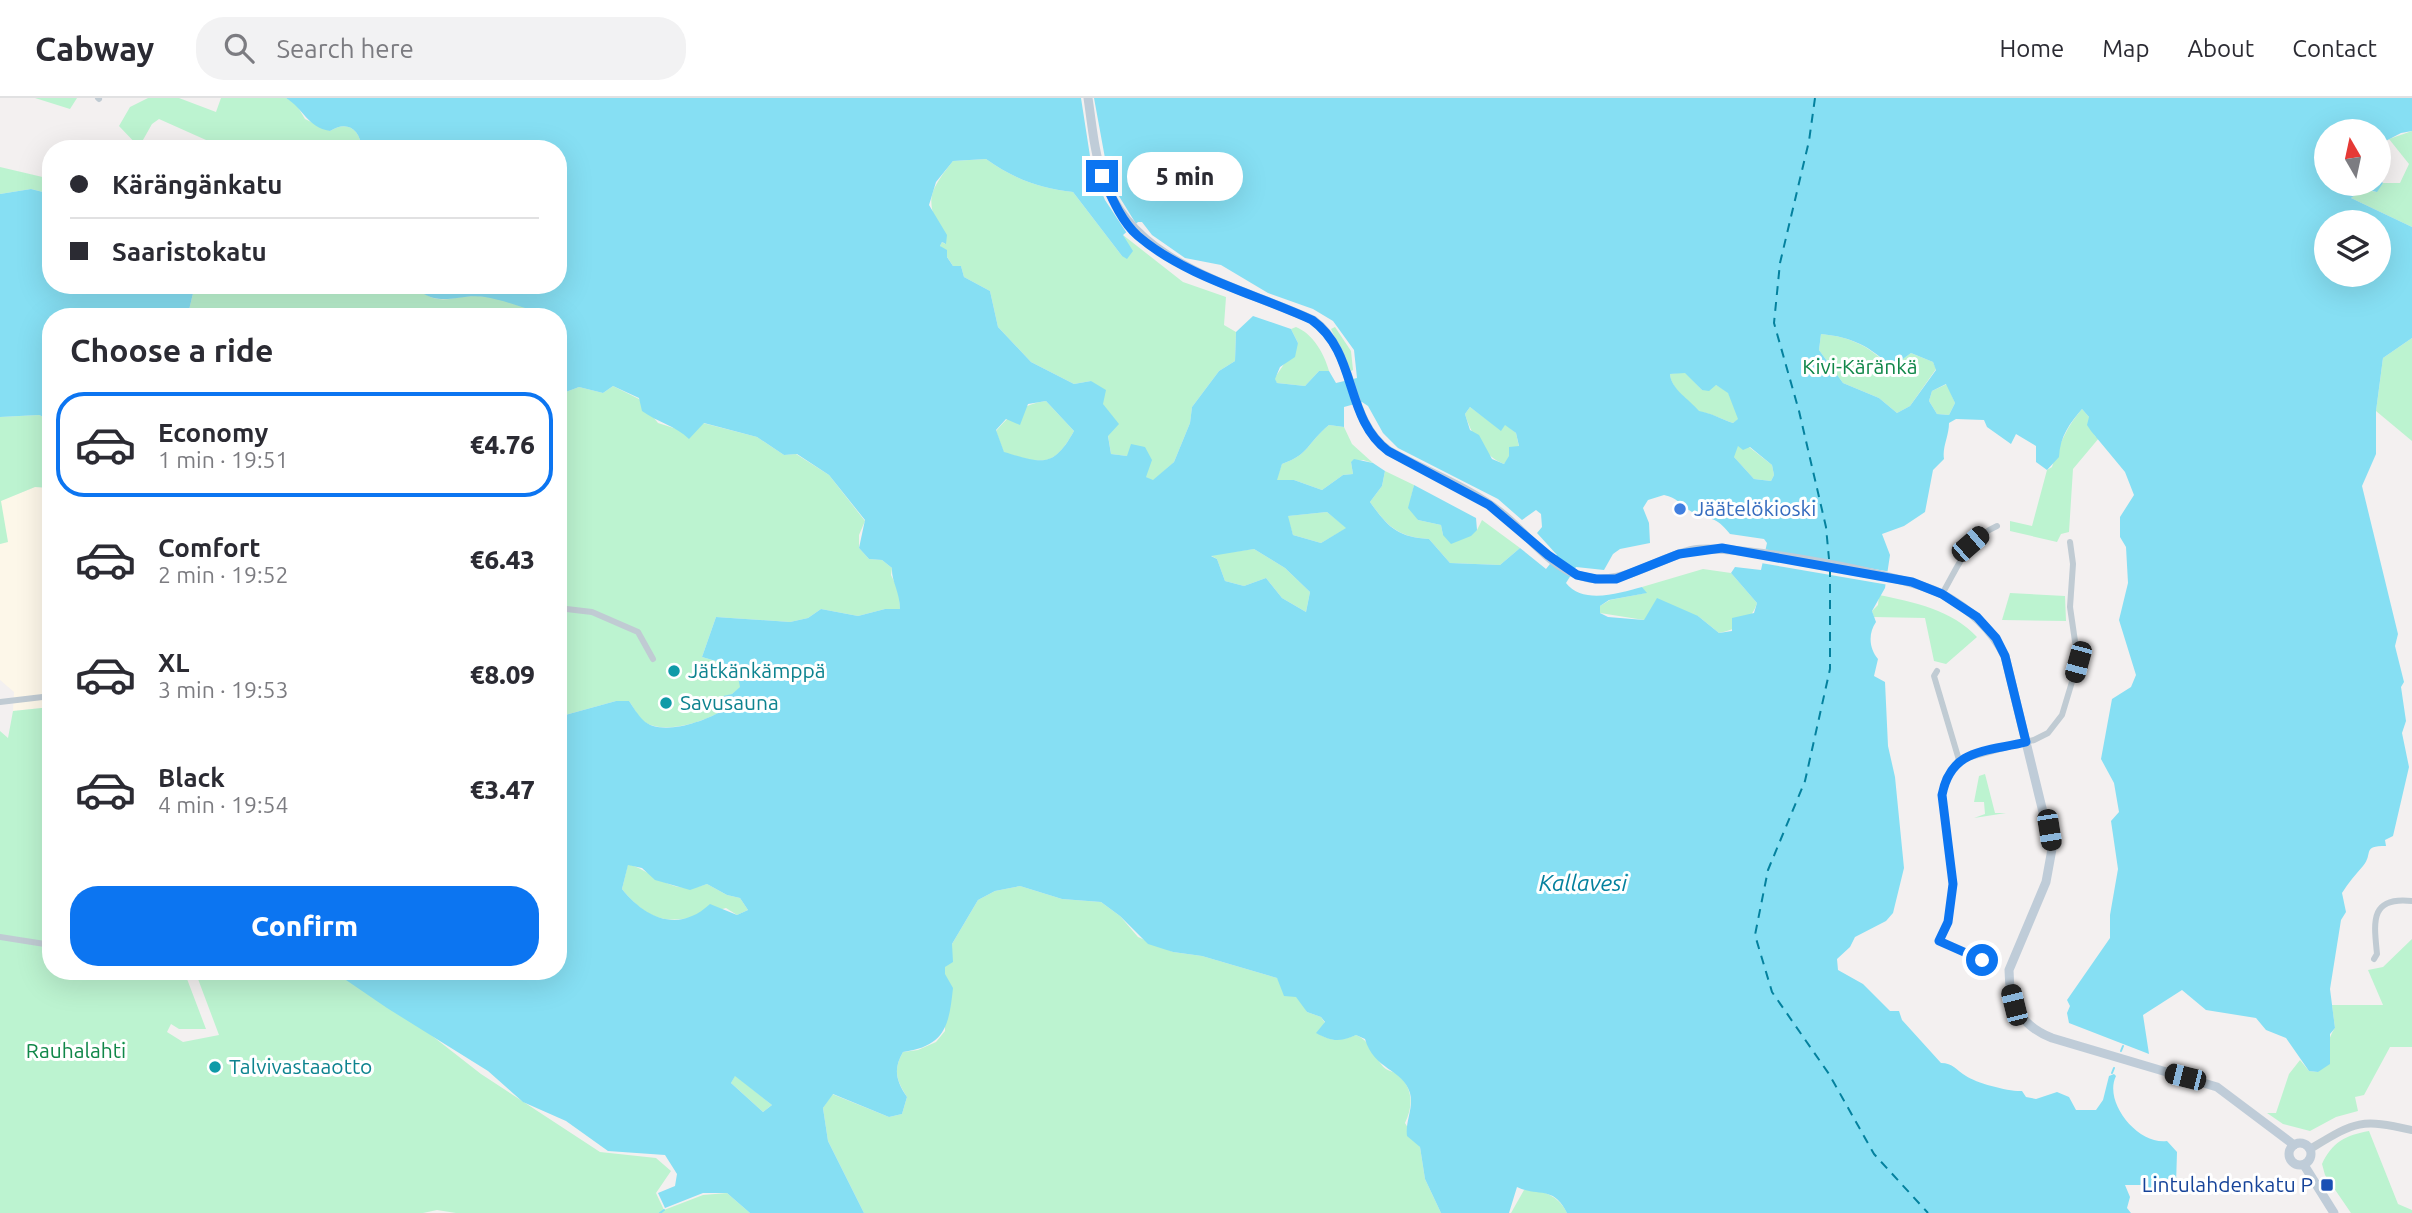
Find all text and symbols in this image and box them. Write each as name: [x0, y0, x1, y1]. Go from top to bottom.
search box: [196, 17, 686, 80]
icon: search: [220, 29, 258, 67]
text: Cabway: [35, 30, 154, 67]
text: Search here: [276, 34, 414, 63]
text: Home: [1999, 35, 2064, 62]
text: Map: [2102, 35, 2149, 62]
text: About: [2187, 35, 2254, 62]
text: Contact: [2292, 35, 2377, 62]
north arrow: [2314, 119, 2390, 196]
map controls: [2314, 119, 2391, 287]
callout: 5 min: [1126, 152, 1242, 200]
route end: [1086, 160, 1118, 192]
text: 5 min: [1156, 164, 1214, 189]
text: Kärängänkatu: [112, 170, 283, 199]
button: layers: [2314, 210, 2391, 287]
text: Saaristokatu: [112, 237, 267, 266]
text: Choose a ride: [70, 332, 273, 368]
park label: Kivi-Käränkä: [1802, 354, 1918, 378]
icon: car: [74, 413, 137, 476]
text: Economy: [158, 418, 268, 447]
text: €4.76: [470, 430, 535, 459]
text: 1 min · 19:51: [158, 447, 289, 472]
place label: Jäätelökioski: [1694, 496, 1816, 520]
marker: Jäätelökioski: [1672, 501, 1688, 517]
car: [1948, 522, 1993, 566]
icon: car: [74, 528, 137, 591]
text: Comfort: [158, 533, 261, 562]
text: €6.43: [470, 545, 535, 574]
text: 2 min · 19:52: [158, 562, 289, 587]
car: [2063, 639, 2094, 685]
icon: car: [74, 643, 137, 706]
text: XL: [158, 648, 189, 677]
place label: Jätkänkämppä: [688, 658, 826, 682]
text: €8.09: [470, 660, 535, 689]
marker: Jätkänkämppä: [666, 663, 682, 679]
text: 3 min · 19:53: [158, 677, 289, 702]
place label: Savusauna: [680, 690, 779, 714]
marker: Savusauna: [658, 695, 674, 711]
icon: car: [74, 758, 137, 821]
text: Black: [158, 763, 225, 792]
text: €3.47: [470, 775, 535, 804]
text: 4 min · 19:54: [158, 792, 289, 817]
car: [2036, 808, 2063, 852]
water label: Kallavesi: [1539, 870, 1629, 895]
button: Confirm: [70, 886, 539, 966]
route start: [1966, 944, 1998, 976]
car: [1999, 982, 2030, 1028]
park label: Rauhalahti: [26, 1038, 126, 1062]
place label: Talvivastaaotto: [229, 1054, 372, 1078]
marker: Talvivastaaotto: [207, 1059, 223, 1075]
car: [2163, 1062, 2208, 1092]
place label: Lintulahdenkatu P: [2142, 1172, 2313, 1196]
marker: Lintulahdenkatu P: [2319, 1177, 2335, 1193]

